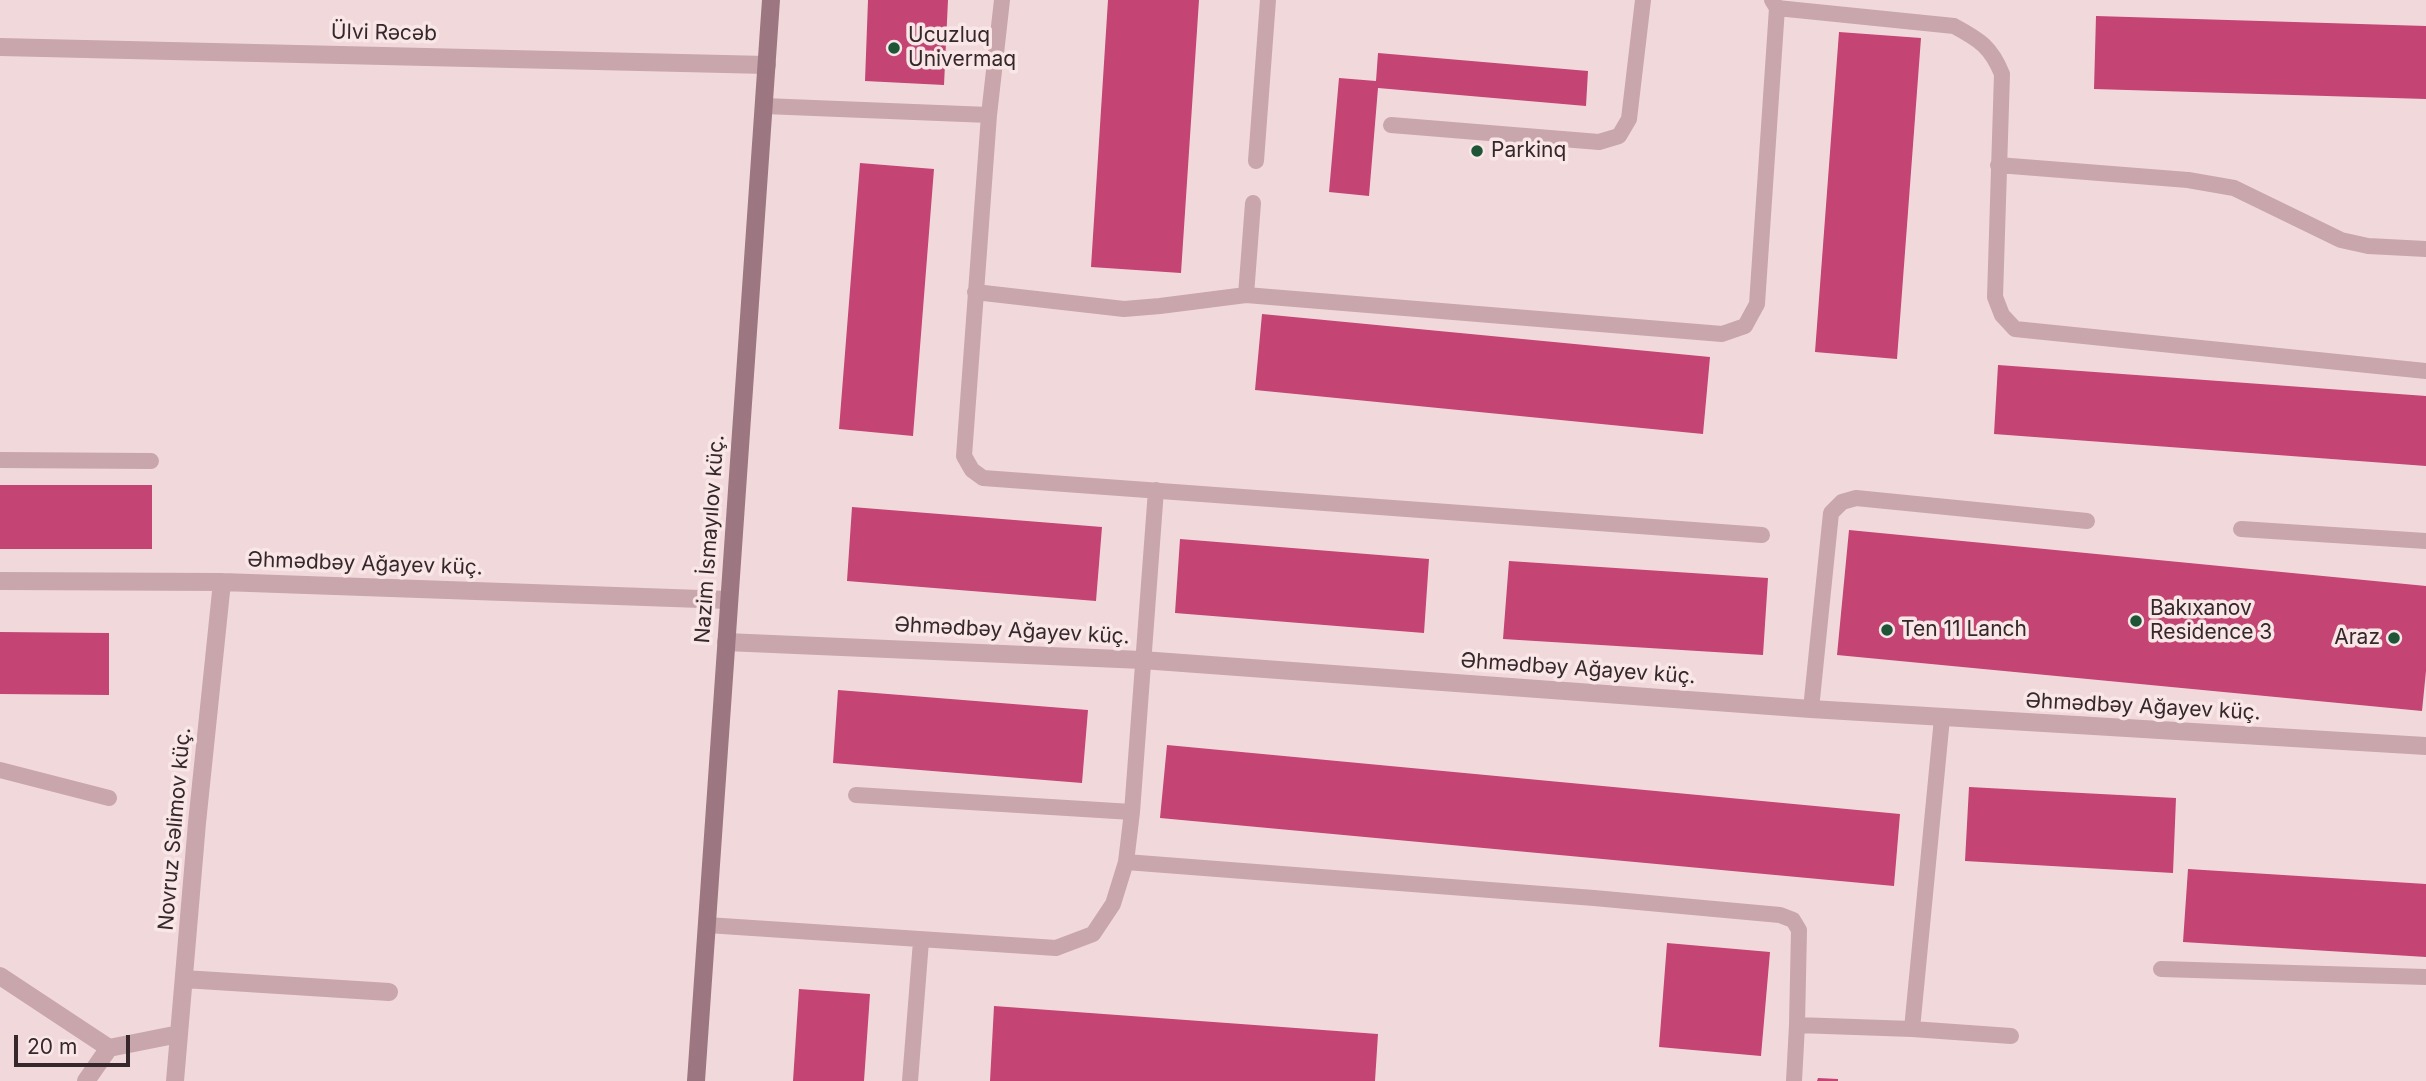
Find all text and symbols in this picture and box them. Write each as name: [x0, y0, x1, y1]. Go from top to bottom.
street label: Ülvi Rəcəb: [331, 19, 437, 47]
place label: Ucuzluq Univermaq: [908, 23, 1016, 73]
marker: Ucuzluq Univermaq: [886, 40, 902, 56]
place label: Parkinq: [1491, 138, 1566, 164]
marker: Parkinq: [1469, 143, 1485, 159]
street label: Nazim İsmayılov küç.: [690, 434, 730, 644]
street label: Əhmədbəy Ağayev küç.: [247, 547, 483, 581]
place label: Bakıxanov Residence 3: [2150, 596, 2272, 646]
street label: Əhmədbəy Ağayev küç.: [894, 612, 1130, 650]
marker: Bakıxanov Residence 3: [2128, 613, 2144, 629]
place label: Ten 11 Lanch: [1901, 617, 2027, 643]
marker: Ten 11 Lanch: [1879, 622, 1895, 638]
place label: Araz: [2334, 625, 2380, 651]
marker: Araz: [2386, 630, 2402, 646]
street label: Əhmədbəy Ağayev küç.: [1460, 648, 1696, 690]
street label: Əhmədbəy Ağayev küç.: [2025, 688, 2261, 726]
street label: Novruz Səlimov küç.: [154, 726, 196, 932]
scale bar: [18, 1021, 133, 1066]
text: 20 m: [27, 1034, 77, 1059]

